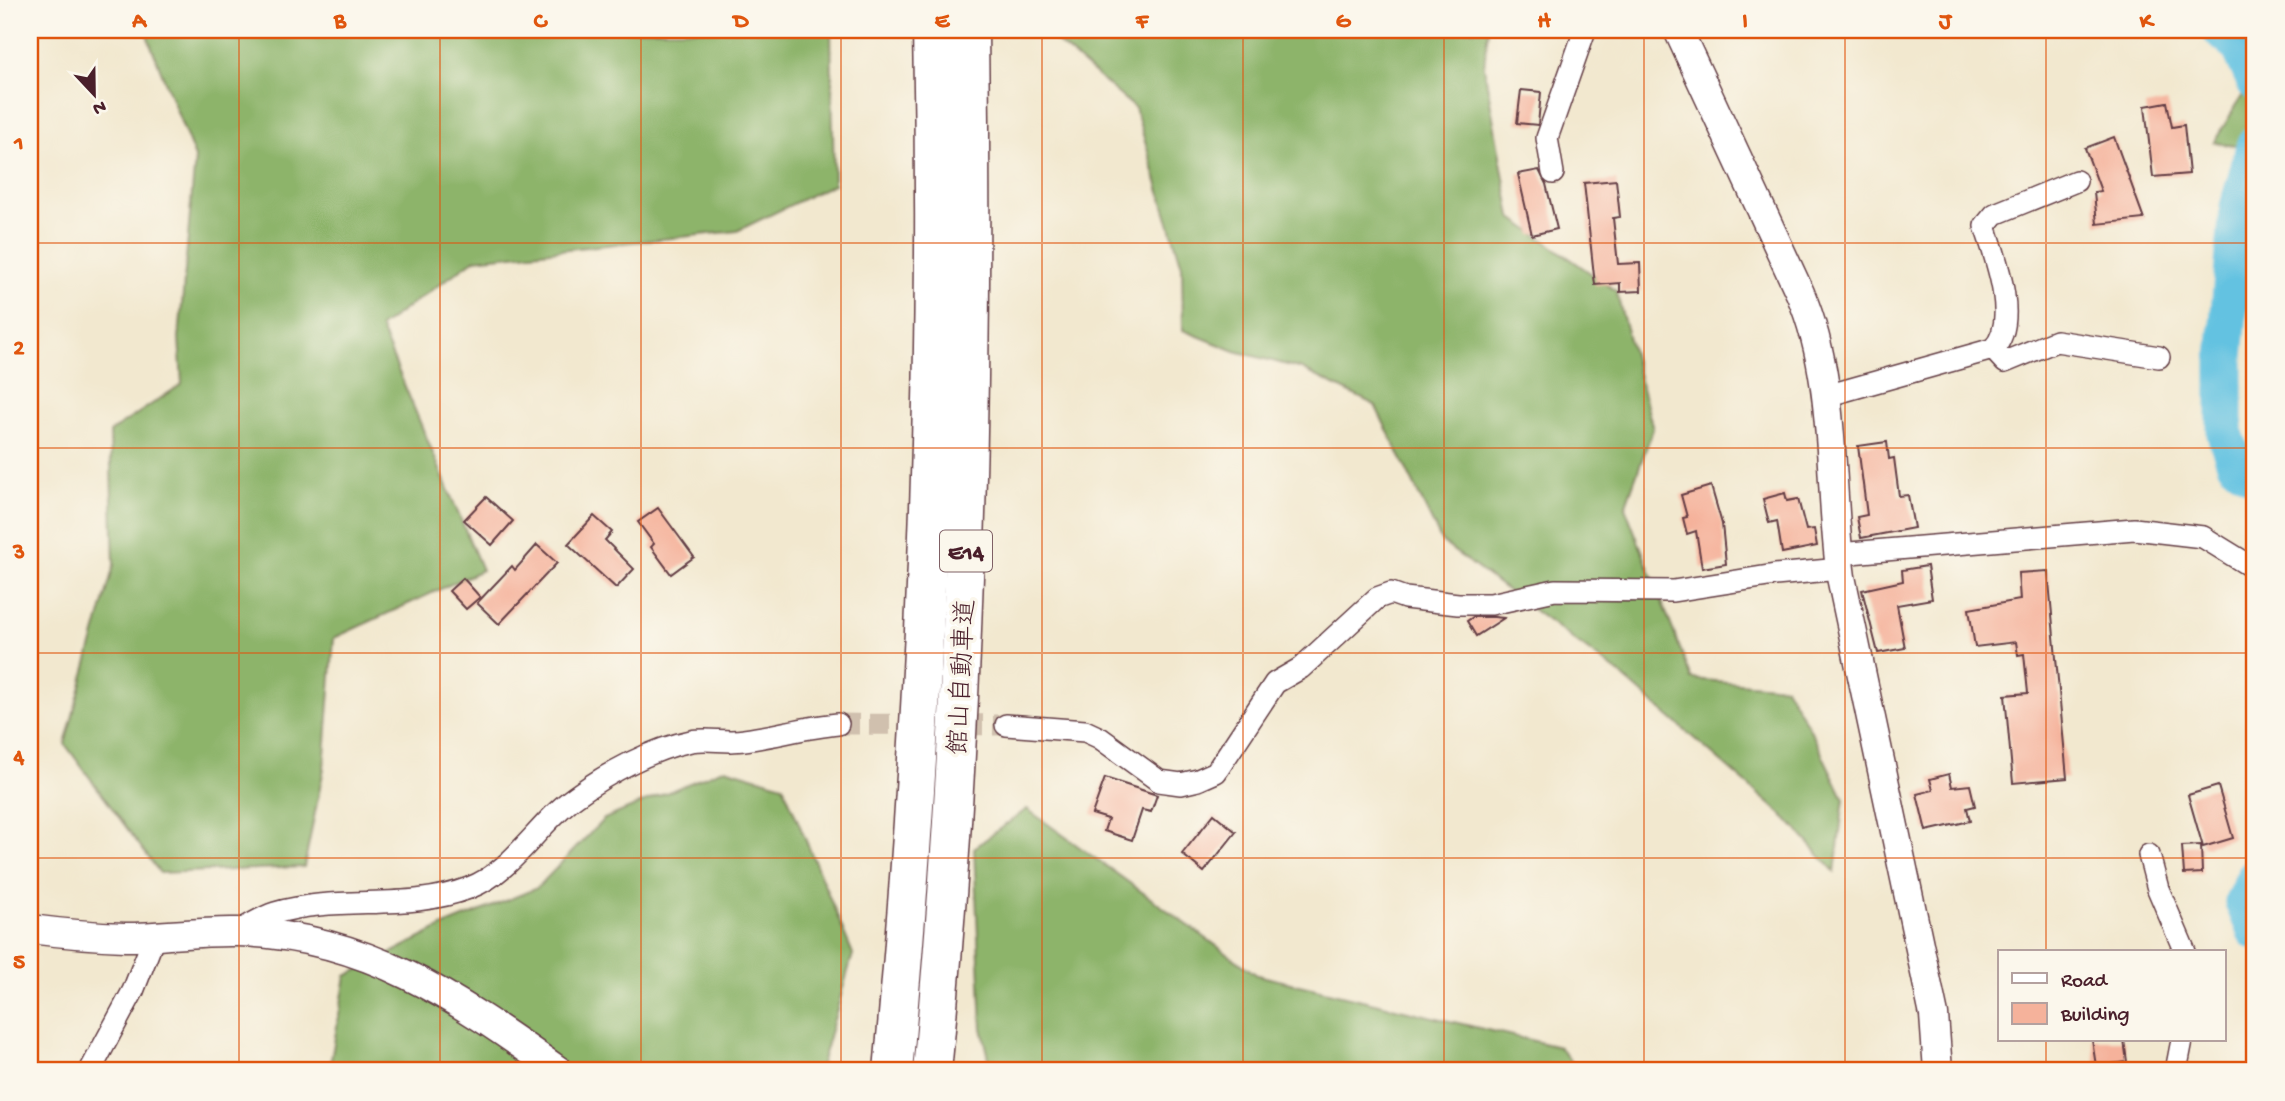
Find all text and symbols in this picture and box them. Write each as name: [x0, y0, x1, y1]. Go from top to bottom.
text: A: [131, 9, 147, 36]
text: B: [333, 9, 347, 36]
text: C: [534, 9, 549, 36]
text: D: [732, 9, 750, 36]
text: E: [935, 9, 951, 36]
text: F: [1135, 9, 1150, 36]
text: G: [1336, 9, 1352, 36]
text: H: [1537, 9, 1551, 36]
text: I: [1742, 9, 1748, 36]
text: J: [1938, 9, 1953, 36]
text: K: [2139, 9, 2156, 36]
north arrow: [60, 60, 130, 130]
text: N: [89, 94, 109, 120]
text: 1: [13, 131, 24, 158]
text: 2: [13, 336, 25, 363]
road number: E14: [940, 530, 992, 572]
text: 3: [12, 540, 25, 567]
street label: 館山自動車道: [943, 598, 984, 756]
text: 4: [13, 745, 25, 772]
text: 5: [13, 950, 25, 977]
legend: [1998, 950, 2226, 1042]
text: Road: [2061, 970, 2109, 995]
text: Building: [2060, 1004, 2130, 1029]

